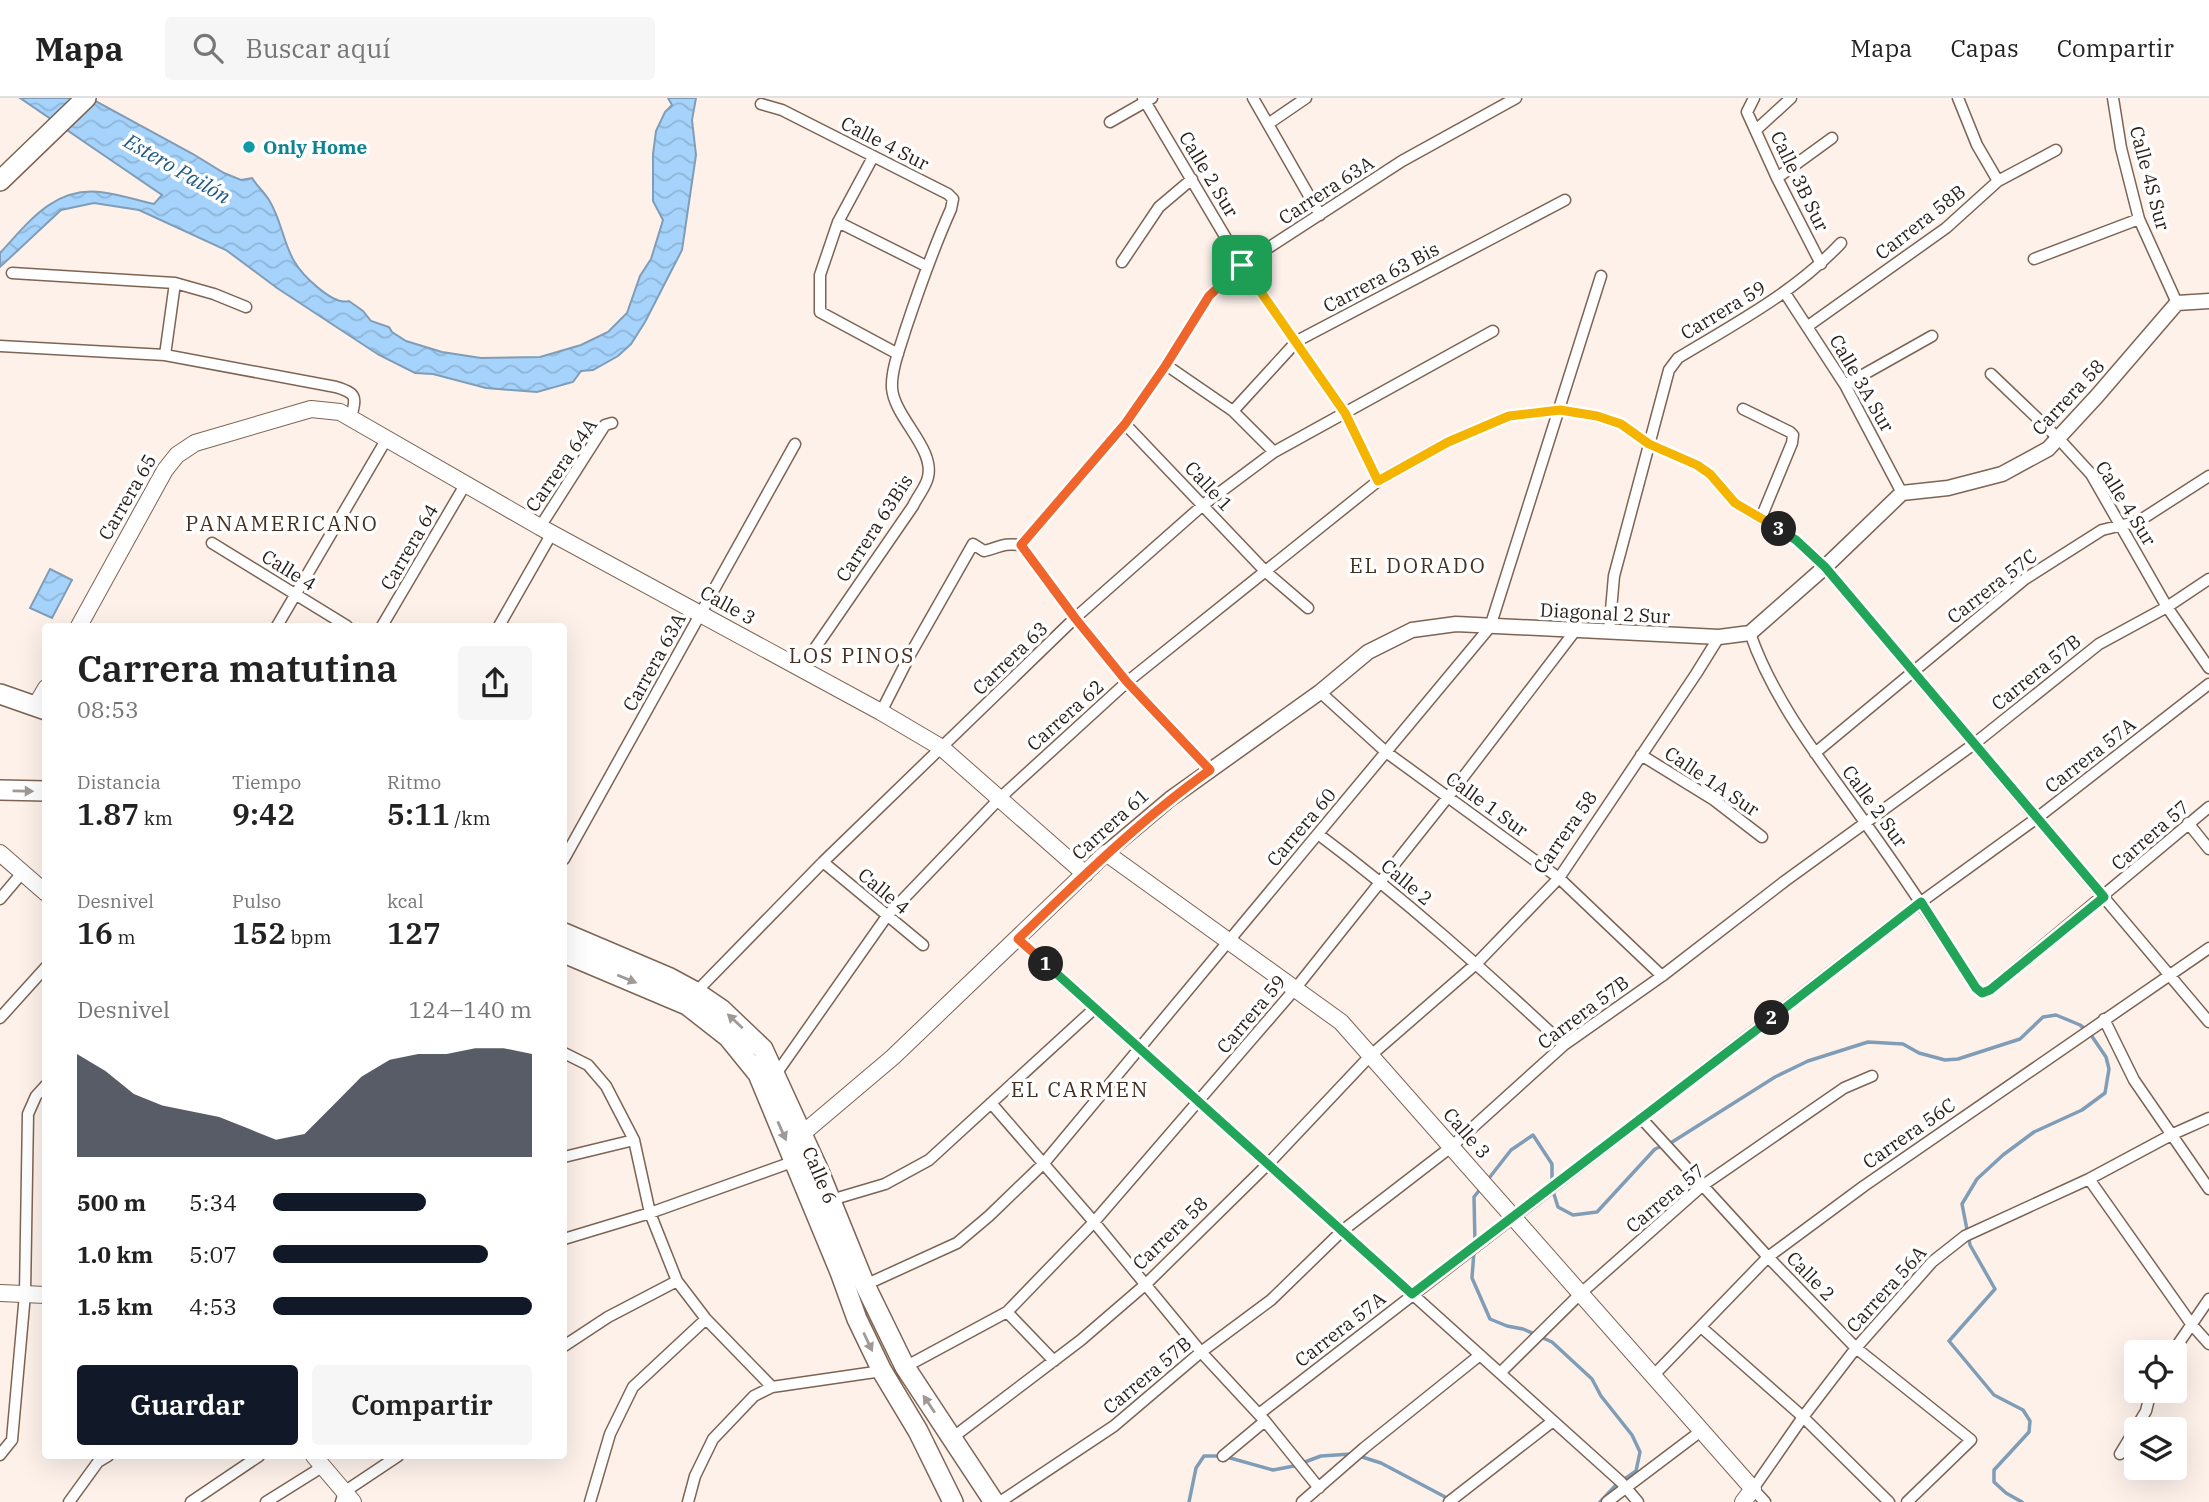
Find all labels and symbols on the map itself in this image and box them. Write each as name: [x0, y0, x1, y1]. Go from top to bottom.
street label: Calle 4 Sur: [837, 111, 934, 176]
street label: Calle 4S Sur: [2125, 123, 2176, 233]
water label: Estero Pailón: [118, 126, 236, 210]
street label: Calle 2 Sur: [1174, 127, 1244, 222]
street label: Calle 3B Sur: [1765, 127, 1835, 235]
place label: Only Home: [263, 135, 367, 159]
marker: Only Home: [241, 139, 257, 155]
street label: Carrera 63A: [1274, 150, 1378, 230]
street label: Carrera 58B: [1870, 179, 1970, 265]
pin: [1212, 235, 1272, 295]
street label: Carrera 63 Bis: [1319, 236, 1443, 318]
street label: Carrera 59: [1676, 275, 1770, 345]
street label: Calle 3A Sur: [1824, 330, 1900, 437]
street label: Carrera 58: [2027, 354, 2109, 440]
street label: Carrera 64A: [520, 414, 602, 516]
street label: Carrera 65: [93, 450, 161, 544]
street label: Calle 1: [1180, 456, 1238, 516]
street label: Calle 4 Sur: [2090, 456, 2162, 550]
street label: Carrera 63Bis: [830, 470, 918, 586]
street label: Carrera 64: [375, 500, 443, 594]
district label: PANAMERICANO: [185, 509, 379, 537]
pin: 3: [1762, 512, 1796, 546]
street label: Carrera 57C: [1942, 543, 2042, 629]
street label: Calle 4: [257, 544, 321, 596]
district label: EL DORADO: [1349, 551, 1487, 579]
street label: Calle 3: [696, 580, 760, 630]
street label: Diagonal 2 Sur: [1539, 598, 1671, 628]
street label: Carrera 63A: [617, 609, 691, 715]
street label: Carrera 63: [967, 616, 1053, 700]
street label: Carrera 57B: [1986, 629, 2086, 715]
district label: LOS PINOS: [789, 641, 915, 669]
street label: Carrera 62: [1021, 674, 1109, 756]
street label: Carrera 57A: [2040, 712, 2140, 798]
street label: Calle 1A Sur: [1660, 741, 1764, 822]
street label: Calle 2 Sur: [1837, 760, 1913, 852]
street label: Calle 1 Sur: [1441, 766, 1533, 842]
street label: Carrera 61: [1066, 783, 1154, 865]
street label: Carrera 60: [1261, 783, 1341, 871]
one-way arrow: [12, 785, 34, 796]
street label: Carrera 58: [1528, 786, 1602, 878]
street label: Carrera 57: [2106, 795, 2194, 875]
street label: Calle 2: [1376, 854, 1438, 910]
street label: Calle 4: [853, 863, 915, 919]
pin: 1: [1028, 946, 1064, 982]
street label: Carrera 59: [1211, 970, 1291, 1058]
street label: Carrera 57B: [1533, 970, 1633, 1054]
one-way arrow: [616, 974, 637, 985]
pin: 2: [1754, 1000, 1790, 1035]
one-way arrow: [726, 1013, 744, 1029]
district label: EL CARMEN: [1011, 1075, 1149, 1103]
street label: Carrera 56C: [1858, 1092, 1960, 1174]
street label: Calle 3: [1438, 1103, 1496, 1163]
one-way arrow: [776, 1121, 788, 1141]
street label: Calle 6: [797, 1143, 843, 1207]
street label: Carrera 57: [1621, 1158, 1709, 1238]
street label: Carrera 58: [1127, 1191, 1213, 1275]
street label: Carrera 56A: [1841, 1241, 1931, 1337]
street label: Calle 2: [1782, 1246, 1840, 1306]
street label: Carrera 57A: [1290, 1286, 1390, 1372]
street label: Carrera 57B: [1098, 1331, 1196, 1419]
one-way arrow: [862, 1332, 874, 1352]
one-way arrow: [923, 1395, 936, 1414]

